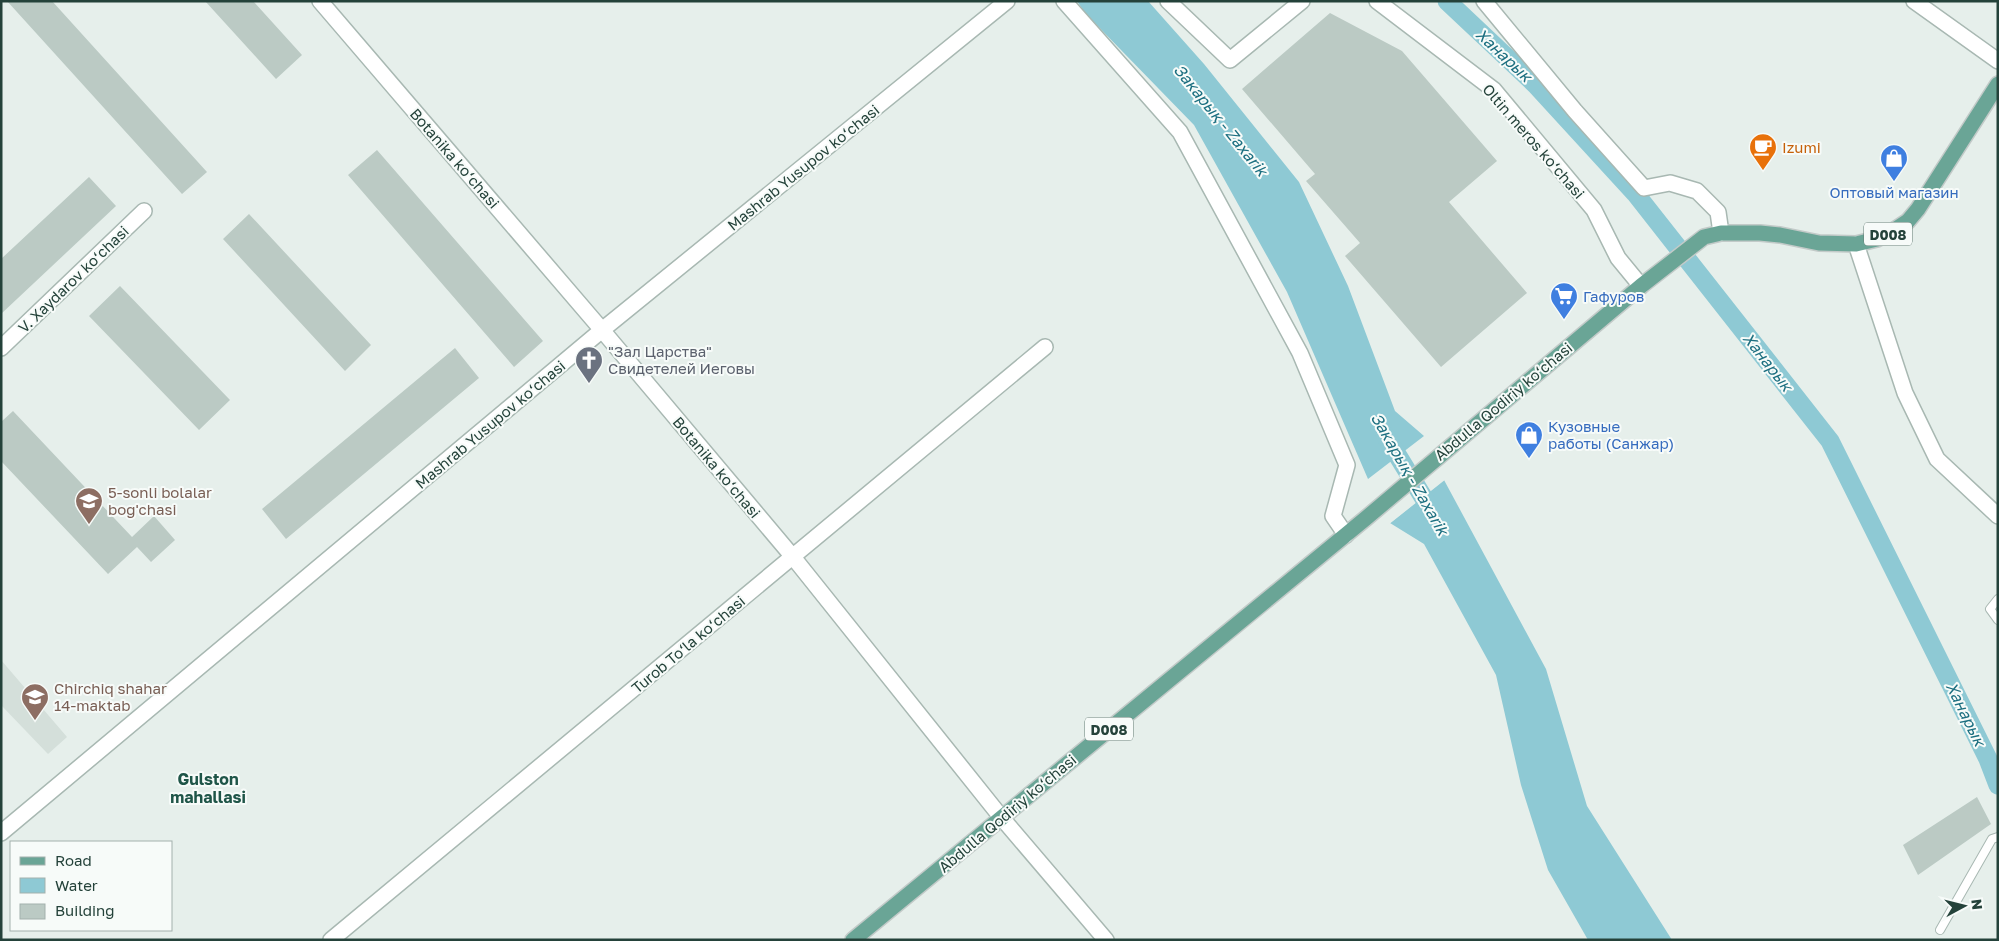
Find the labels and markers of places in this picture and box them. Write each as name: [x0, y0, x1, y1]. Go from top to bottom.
cafe icon: Izumi: [1748, 132, 1778, 171]
place label: Izumi: [1782, 138, 1821, 156]
shop icon: Оптовый магазин: [1879, 143, 1909, 182]
place label: Оптовый магазин: [1829, 183, 1959, 201]
supermarket icon: Гафуров: [1549, 281, 1579, 320]
place label: Гафуров: [1583, 287, 1644, 305]
place label: "Зал Царства" Свидетелей Иеговы: [608, 342, 755, 377]
church icon: "Зал Царства" Свидетелей Иеговы: [574, 345, 604, 384]
place label: Кузовные работы (Санжар): [1548, 417, 1674, 452]
shop icon: Кузовные работы (Санжар): [1514, 420, 1544, 459]
place label: 5-sonli bolalar bog'chasi: [108, 483, 212, 518]
school or university icon: 5-sonli bolalar bog'chasi: [74, 486, 104, 525]
place label: Chirchiq shahar 14-maktab: [54, 679, 167, 714]
school or university icon: Chirchiq shahar 14-maktab: [20, 682, 50, 721]

